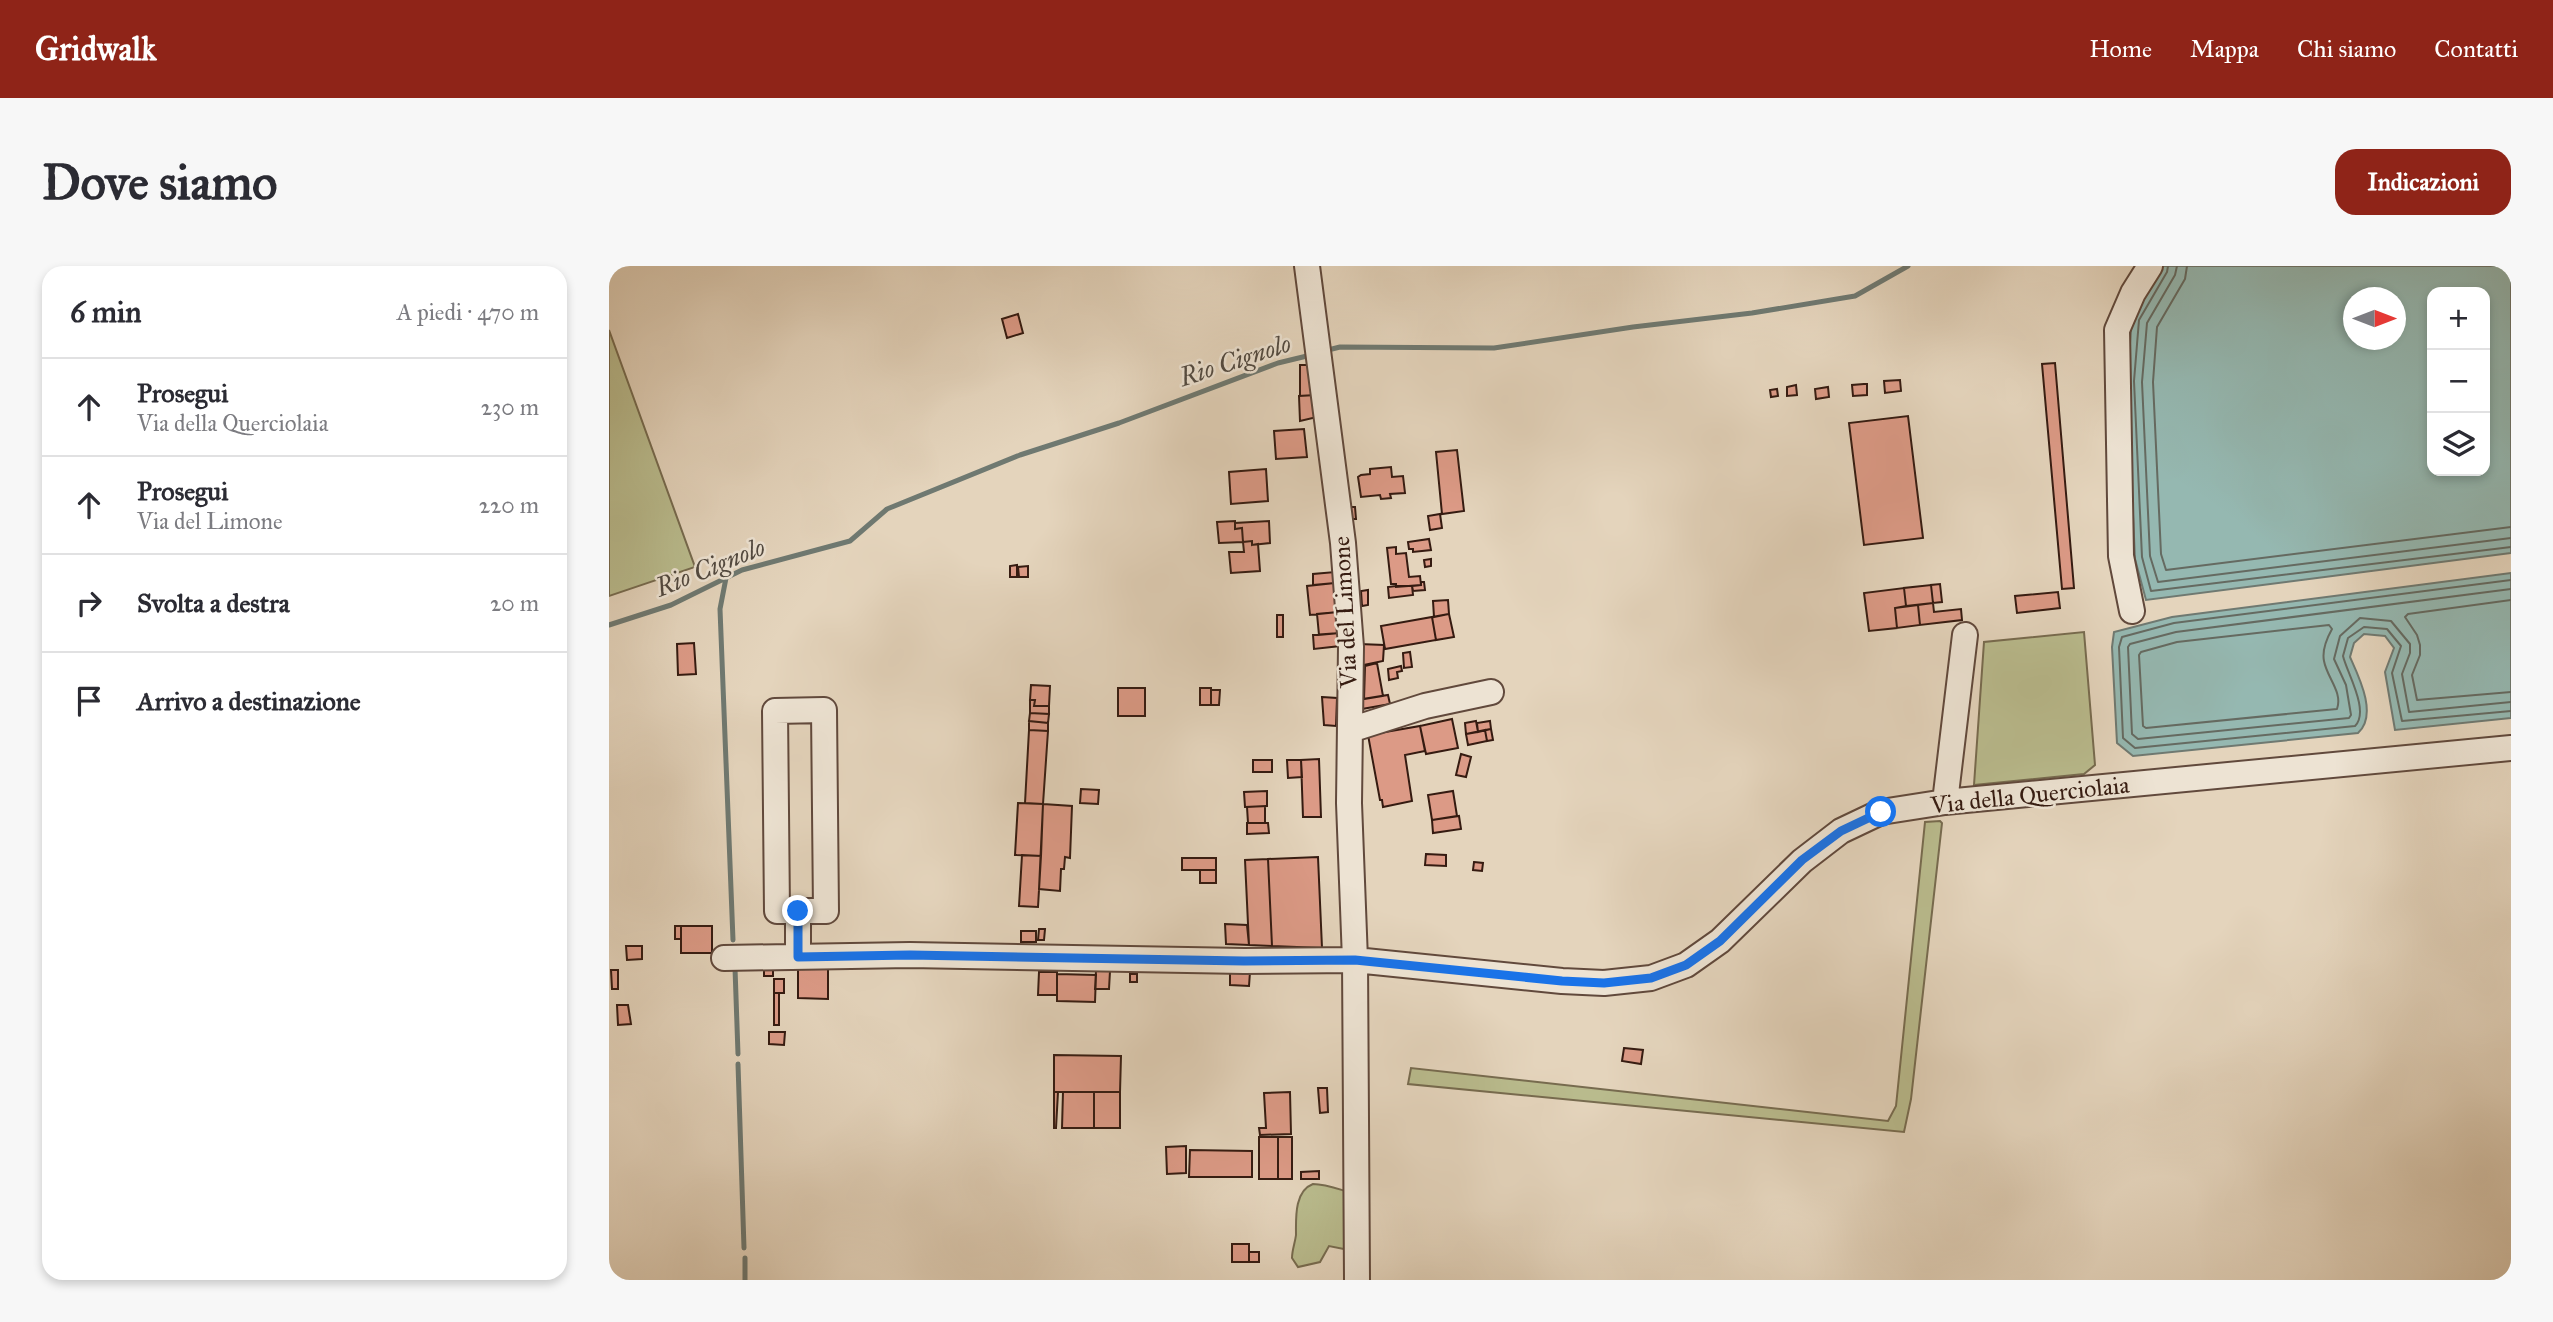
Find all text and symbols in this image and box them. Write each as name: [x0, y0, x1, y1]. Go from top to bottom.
text: Gridwalk: [35, 29, 157, 69]
text: Home: [2089, 34, 2152, 64]
text: Mappa: [2190, 34, 2259, 64]
text: Chi siamo: [2297, 34, 2396, 64]
text: Contatti: [2434, 34, 2518, 64]
button: Indicazioni: [2335, 149, 2511, 215]
text: Dove siamo: [42, 153, 277, 212]
north arrow: [2343, 287, 2406, 350]
map controls: [2427, 287, 2490, 476]
button: +: [2427, 287, 2490, 350]
text: 6 min: [70, 294, 142, 330]
text: A piedi · 470 m: [397, 298, 539, 326]
water label: Rio Cignolo: [1174, 327, 1295, 393]
button: −: [2427, 350, 2490, 413]
text: Prosegui: [137, 377, 228, 409]
icon: ahead: [70, 388, 108, 426]
text: 230 m: [481, 393, 539, 421]
text: Via della Querciolaia: [137, 409, 328, 437]
button: layers: [2427, 413, 2490, 476]
text: Prosegui: [137, 475, 228, 507]
icon: ahead: [70, 486, 108, 524]
text: 220 m: [479, 491, 539, 519]
text: Via del Limone: [137, 507, 283, 535]
water label: Rio Cignolo: [649, 530, 770, 604]
street label: Via del Limone: [1326, 535, 1364, 690]
icon: right: [70, 584, 108, 622]
text: Svolta a destra: [137, 587, 290, 619]
text: 20 m: [490, 589, 539, 617]
icon: arrive: [70, 682, 108, 720]
text: Arrivo a destinazione: [137, 685, 361, 717]
street label: Via della Querciolaia: [1928, 770, 2132, 820]
route start: [1865, 796, 1896, 827]
route end: [782, 895, 813, 926]

